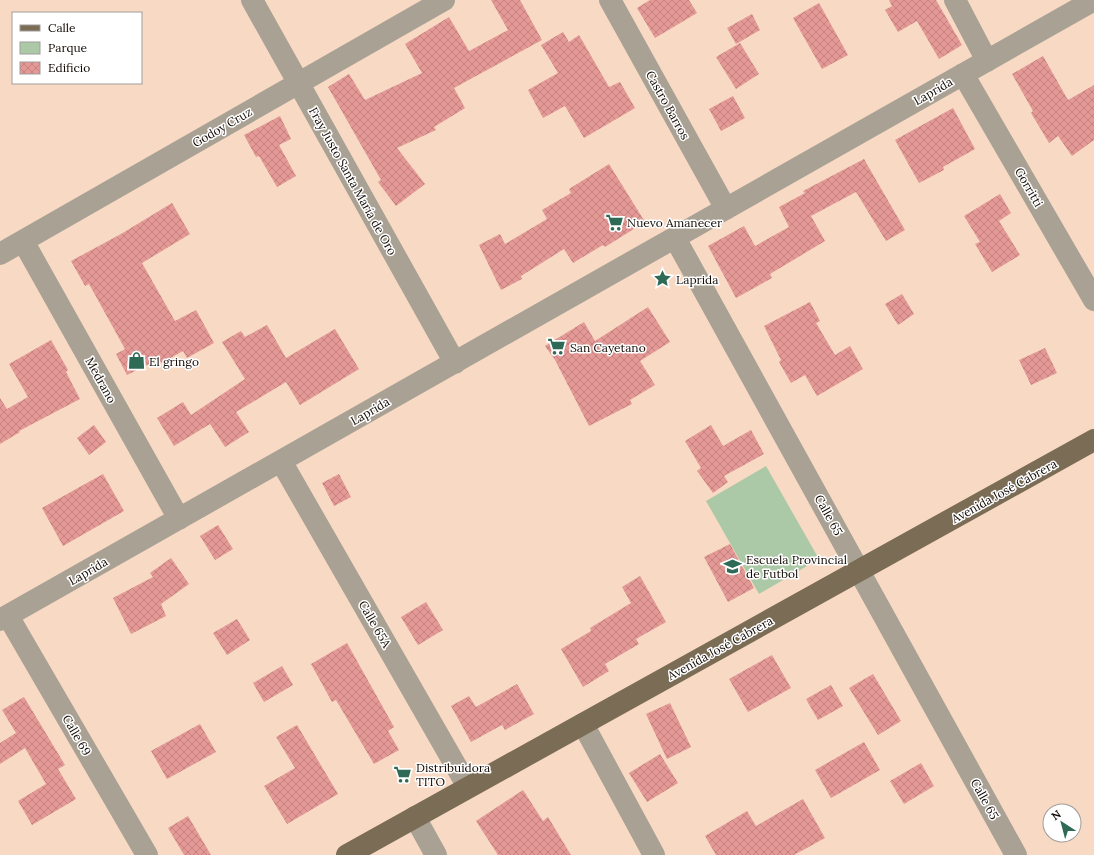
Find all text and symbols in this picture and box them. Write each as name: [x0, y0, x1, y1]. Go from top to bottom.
legend: [12, 12, 142, 84]
text: Calle: [48, 20, 76, 35]
text: Parque: [48, 40, 88, 55]
text: Edificio: [48, 60, 90, 75]
street label: Castro Barros: [643, 68, 693, 143]
street label: Laprida: [911, 74, 955, 108]
street label: Godoy Cruz: [189, 104, 255, 150]
street label: Fray Justo Santa María de Oro: [306, 104, 400, 258]
street label: Gorritti: [1012, 165, 1046, 209]
supermarket icon: Nuevo Amanecer: [604, 212, 624, 232]
place label: Nuevo Amanecer: [627, 215, 723, 230]
place icon: Laprida: [653, 269, 673, 289]
place label: Laprida: [676, 272, 719, 287]
supermarket icon: San Cayetano: [547, 337, 567, 357]
place label: San Cayetano: [570, 340, 646, 355]
shop icon: El gringo: [126, 351, 146, 371]
street label: Medrano: [82, 354, 120, 406]
place label: El gringo: [149, 354, 199, 369]
street label: Laprida: [348, 394, 392, 428]
street label: Avenida José Cabrera: [948, 456, 1059, 527]
street label: Calle 65: [812, 492, 846, 538]
place label: Escuela Provincial de Futbol: [746, 552, 847, 581]
street label: Laprida: [66, 554, 110, 588]
school or university icon: Escuela Provincial de Futbol: [723, 556, 743, 576]
street label: Calle 65A: [356, 598, 395, 651]
street label: Avenida José Cabrera: [664, 613, 775, 684]
street label: Calle 69: [59, 712, 95, 758]
place label: Distribuidora TITO: [416, 760, 490, 789]
supermarket icon: Distribuidora TITO: [393, 764, 413, 784]
street label: Calle 65: [968, 776, 1002, 822]
north arrow: [1042, 803, 1082, 843]
text: N: [1049, 806, 1064, 823]

